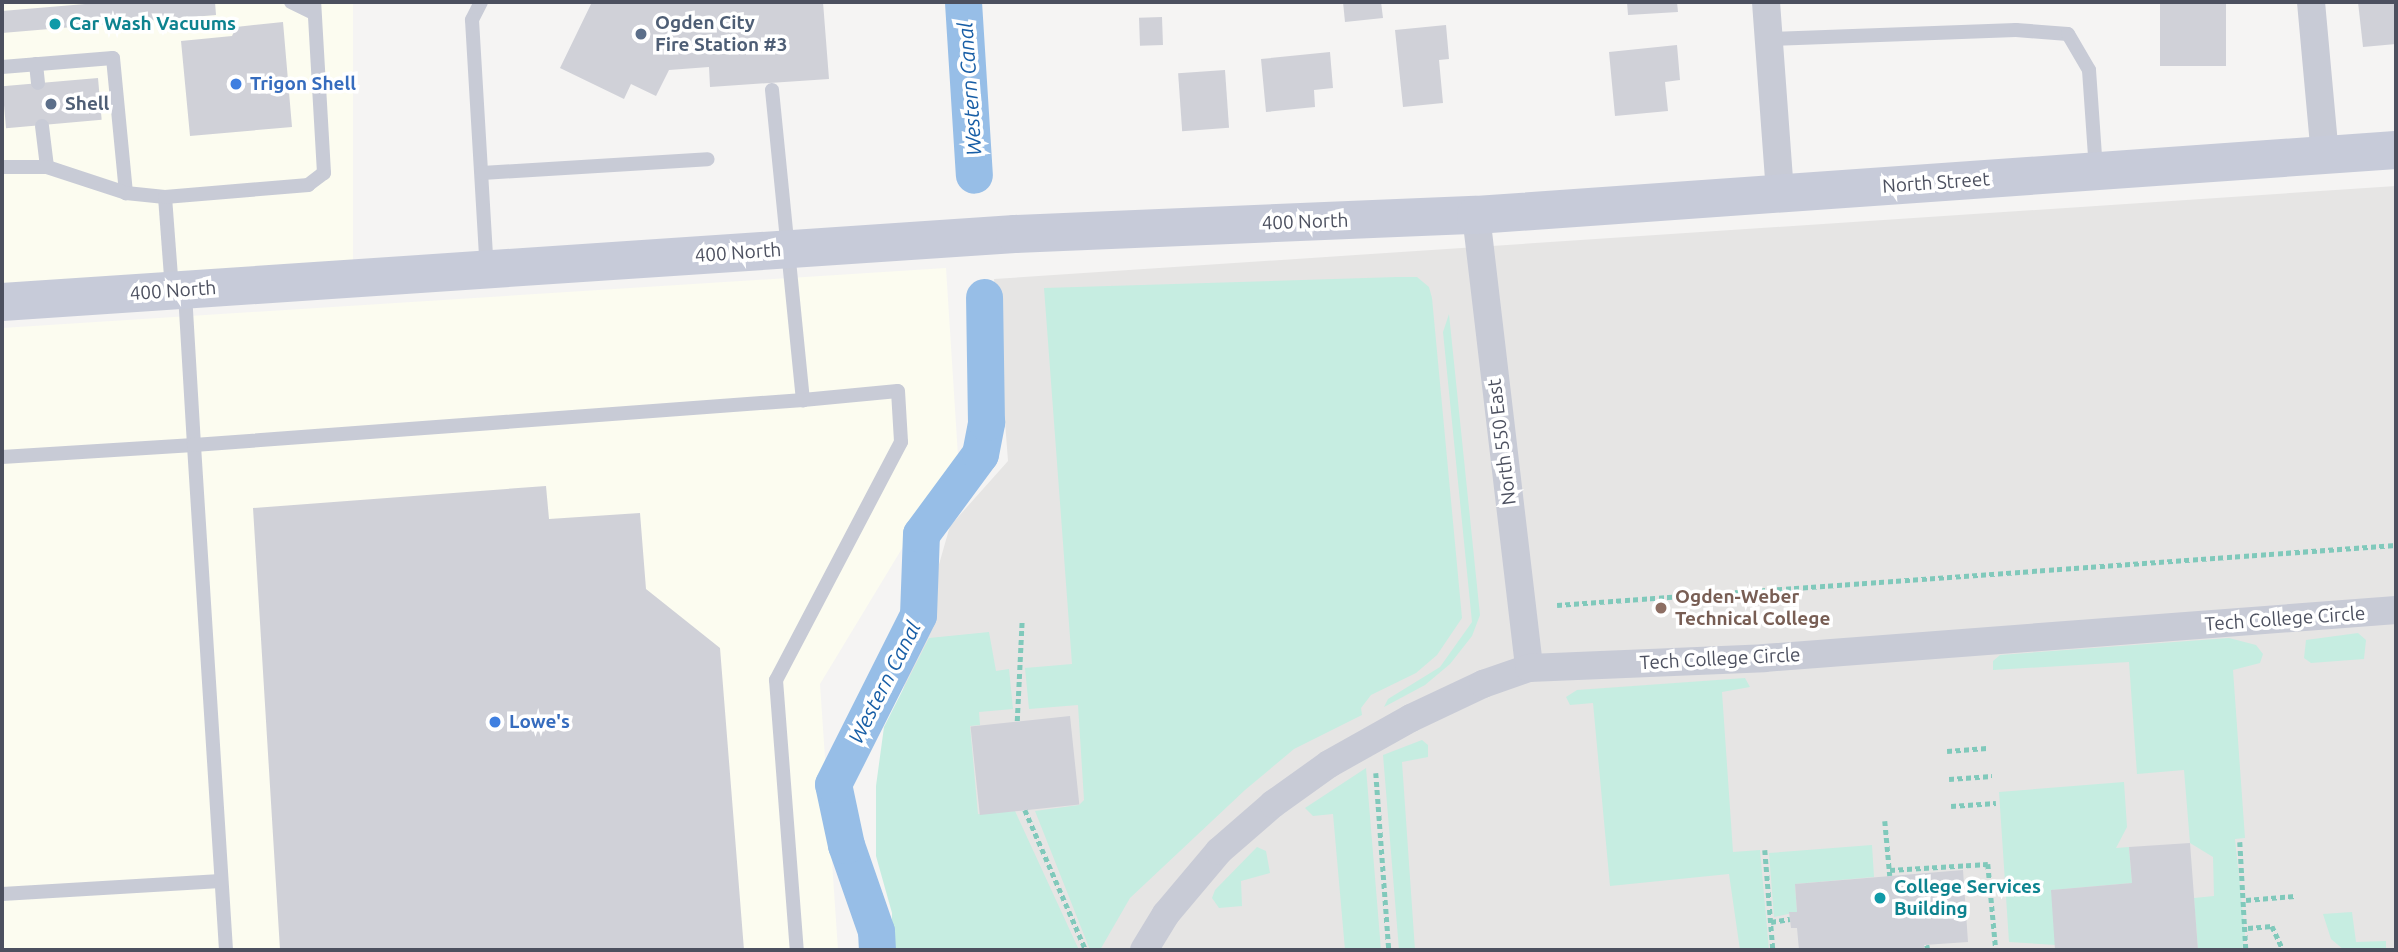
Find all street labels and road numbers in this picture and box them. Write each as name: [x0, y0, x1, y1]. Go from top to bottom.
street label: North Street: [1882, 168, 1990, 198]
street label: 400 North: [1261, 209, 1349, 235]
street label: 400 North: [694, 239, 782, 267]
street label: 400 North: [129, 277, 217, 305]
street label: North 550 East: [1483, 378, 1521, 506]
street label: Tech College Circle: [2204, 602, 2366, 636]
street label: Tech College Circle: [1639, 643, 1801, 675]

